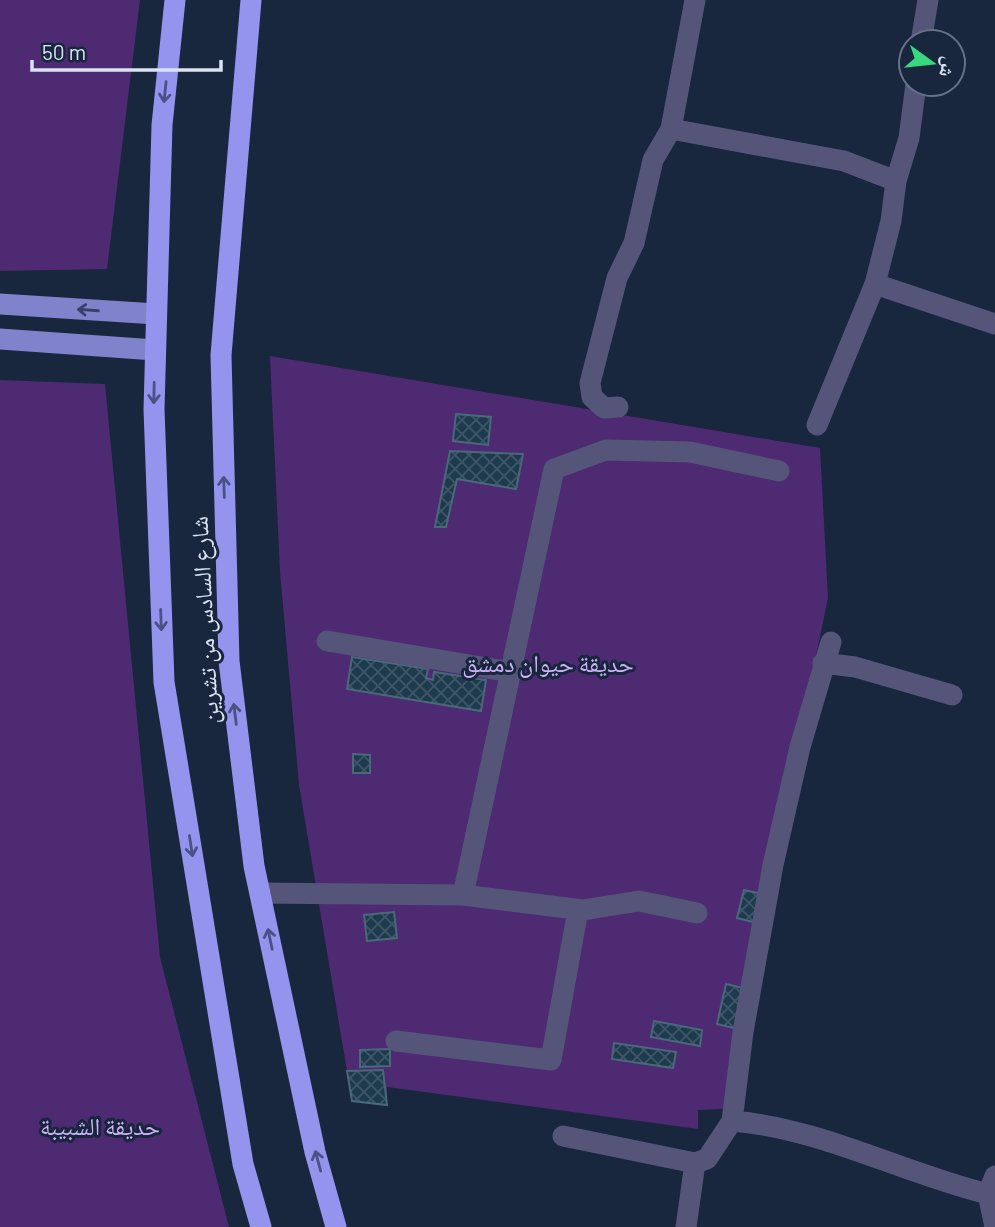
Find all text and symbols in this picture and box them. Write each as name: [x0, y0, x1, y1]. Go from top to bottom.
scale bar: [32, 28, 220, 72]
north arrow: [897, 28, 967, 98]
text: 50 m: [42, 39, 86, 64]
text: ش: [934, 55, 963, 80]
one-way arrow: [159, 80, 172, 103]
one-way arrow: [77, 303, 99, 316]
one-way arrow: [147, 381, 161, 404]
one-way arrow: [218, 476, 231, 499]
street label: شارع السادس من تشرين: [184, 515, 225, 725]
one-way arrow: [155, 609, 168, 632]
park label: حديقة حيوان دمشق: [462, 648, 634, 678]
one-way arrow: [229, 703, 242, 726]
one-way arrow: [185, 834, 198, 856]
one-way arrow: [262, 928, 276, 951]
park label: حديقة الشبيبة: [40, 1111, 160, 1141]
one-way arrow: [311, 1150, 324, 1173]

